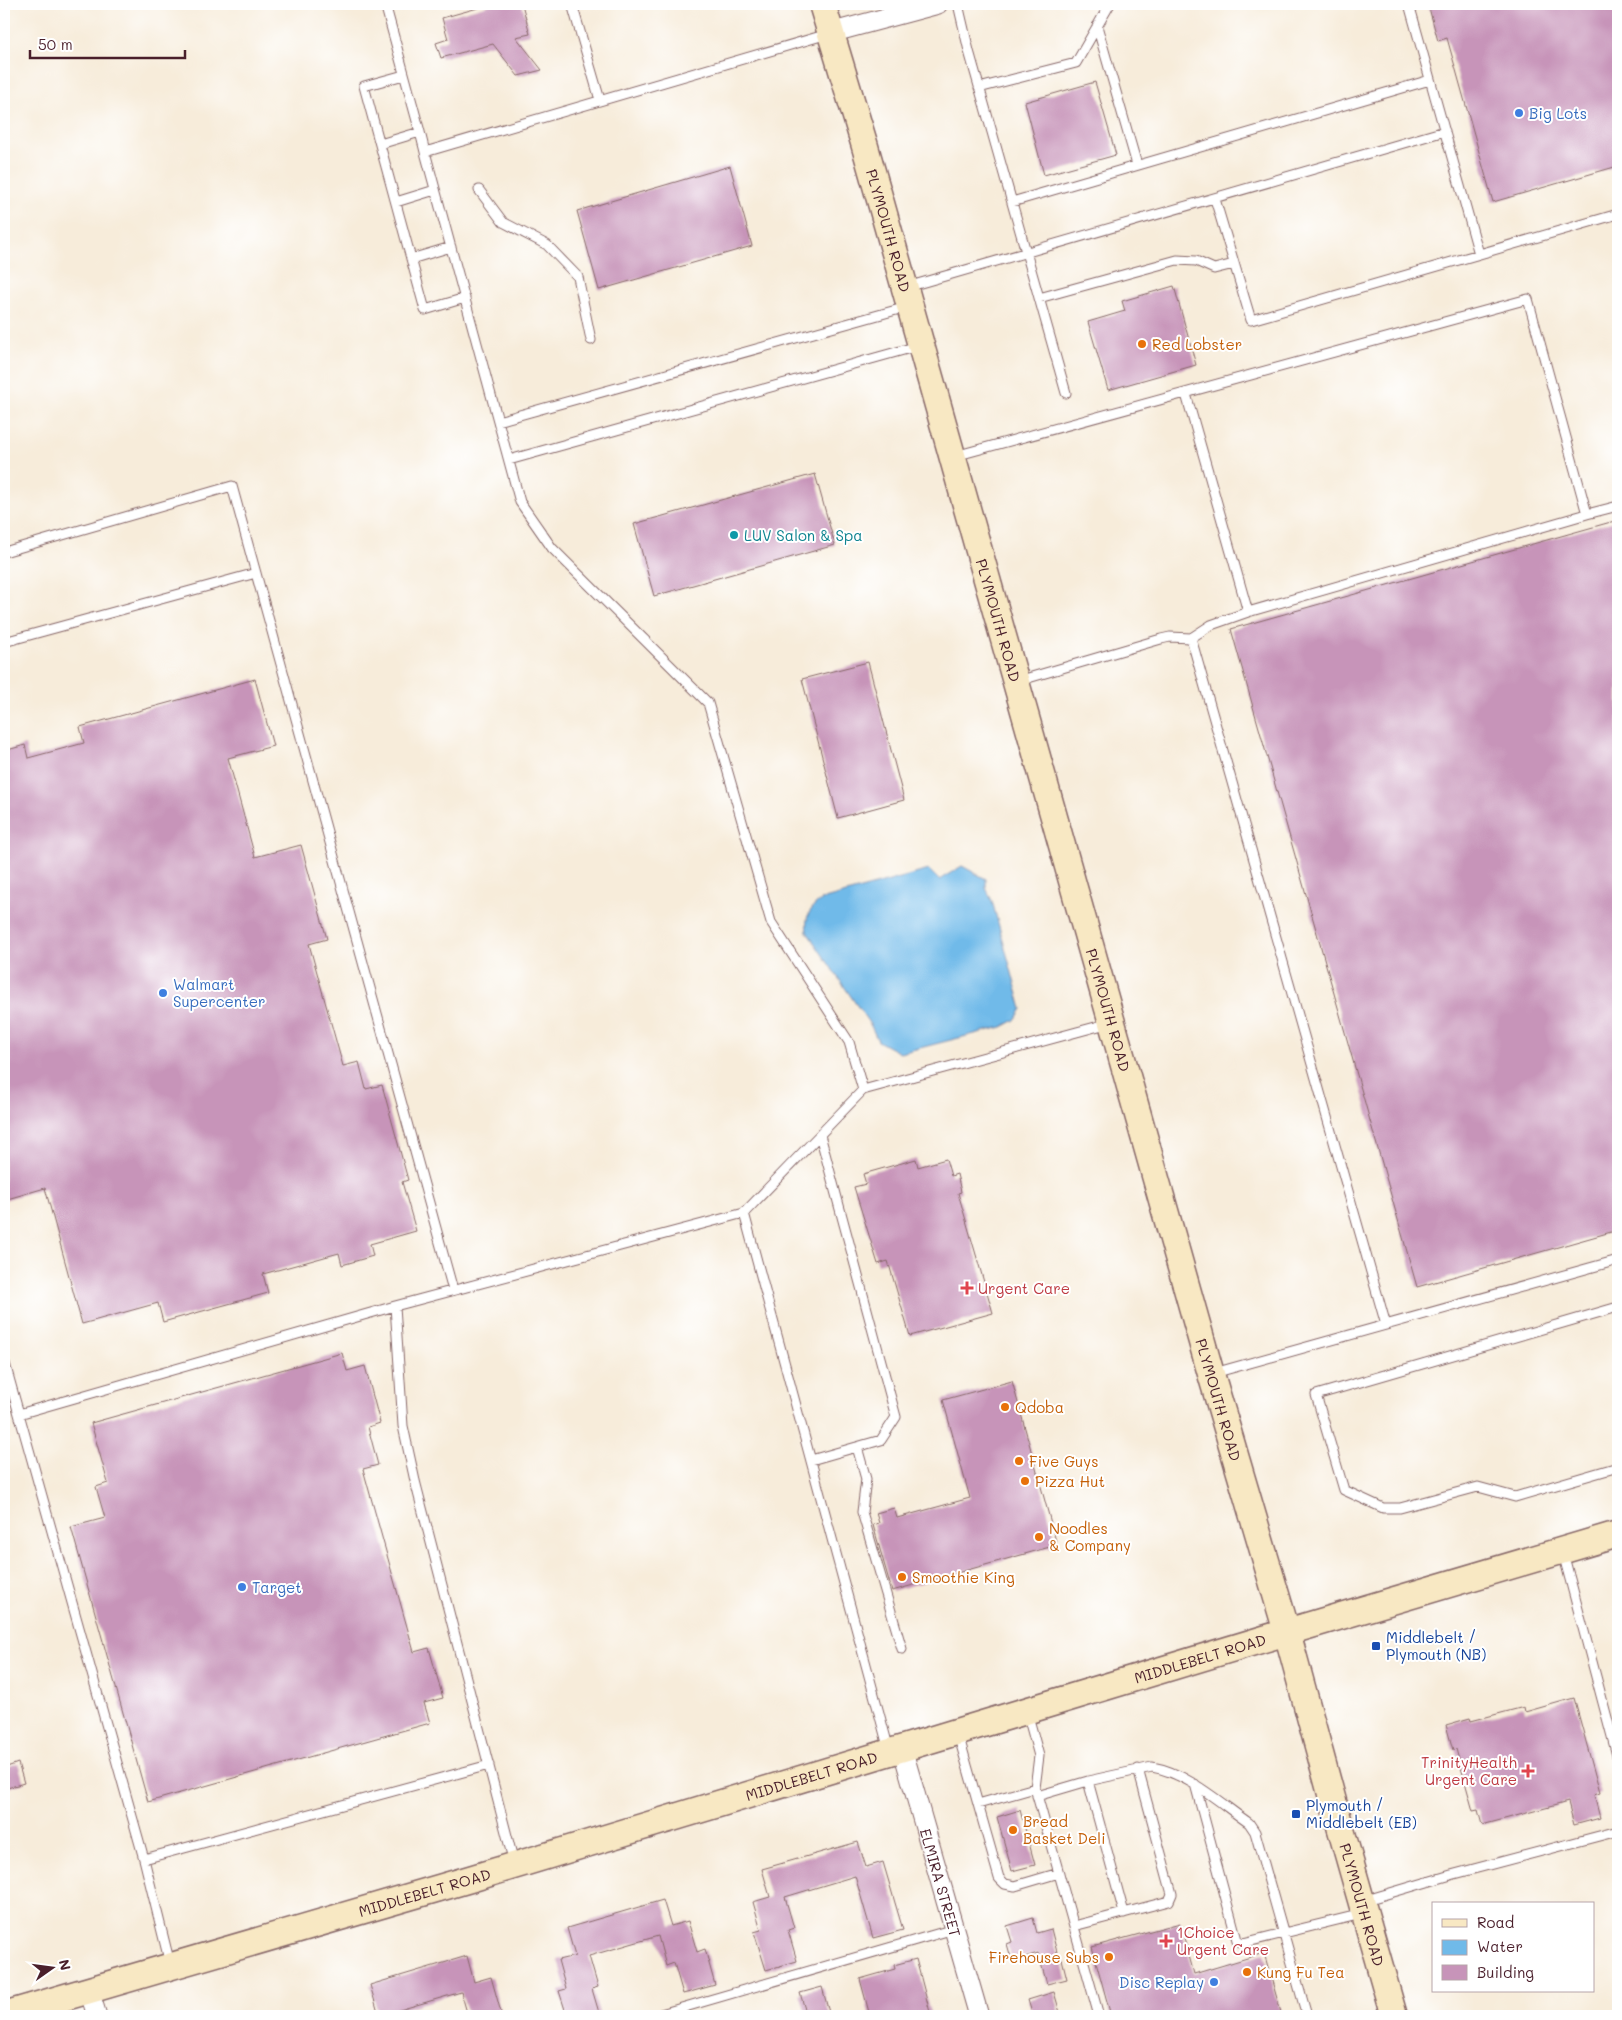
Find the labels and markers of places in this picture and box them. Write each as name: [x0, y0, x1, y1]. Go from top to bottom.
place label: Big Lots: [1529, 103, 1587, 123]
marker: Big Lots: [1513, 107, 1525, 119]
place label: Red Lobster: [1152, 334, 1242, 354]
marker: Red Lobster: [1136, 338, 1148, 350]
place label: LUV Salon & Spa: [744, 525, 863, 545]
marker: LUV Salon & Spa: [728, 529, 740, 541]
place label: Walmart Supercenter: [173, 974, 266, 1011]
marker: Walmart Supercenter: [157, 987, 169, 999]
place label: Urgent Care: [978, 1278, 1070, 1298]
marker: Urgent Care: [960, 1281, 974, 1295]
place label: Qdoba: [1015, 1397, 1064, 1417]
marker: Qdoba: [999, 1401, 1011, 1413]
place label: Five Guys: [1029, 1451, 1098, 1471]
marker: Five Guys: [1013, 1455, 1025, 1467]
place label: Pizza Hut: [1035, 1471, 1105, 1491]
marker: Pizza Hut: [1019, 1475, 1031, 1487]
place label: Noodles & Company: [1049, 1518, 1131, 1555]
marker: Noodles & Company: [1033, 1531, 1045, 1543]
place label: Smoothie King: [912, 1567, 1015, 1587]
marker: Smoothie King: [896, 1571, 908, 1583]
place label: Target: [252, 1577, 302, 1597]
marker: Target: [236, 1581, 248, 1593]
place label: Middlebelt / Plymouth (NB): [1386, 1627, 1486, 1664]
marker: Middlebelt / Plymouth (NB): [1370, 1640, 1382, 1652]
place label: TrinityHealth Urgent Care: [1421, 1752, 1517, 1789]
marker: TrinityHealth Urgent Care: [1521, 1764, 1535, 1778]
place label: Plymouth / Middlebelt (EB): [1306, 1795, 1417, 1832]
marker: Plymouth / Middlebelt (EB): [1290, 1808, 1302, 1820]
place label: Bread Basket Deli: [1023, 1811, 1106, 1848]
marker: Bread Basket Deli: [1007, 1824, 1019, 1836]
place label: 1Choice Urgent Care: [1177, 1922, 1269, 1959]
marker: 1Choice Urgent Care: [1159, 1934, 1173, 1948]
place label: Firehouse Subs: [989, 1947, 1099, 1967]
marker: Firehouse Subs: [1103, 1951, 1115, 1963]
place label: Kung Fu Tea: [1257, 1962, 1345, 1982]
marker: Kung Fu Tea: [1241, 1966, 1253, 1978]
place label: Disc Replay: [1119, 1972, 1204, 1992]
marker: Disc Replay: [1208, 1976, 1220, 1988]

